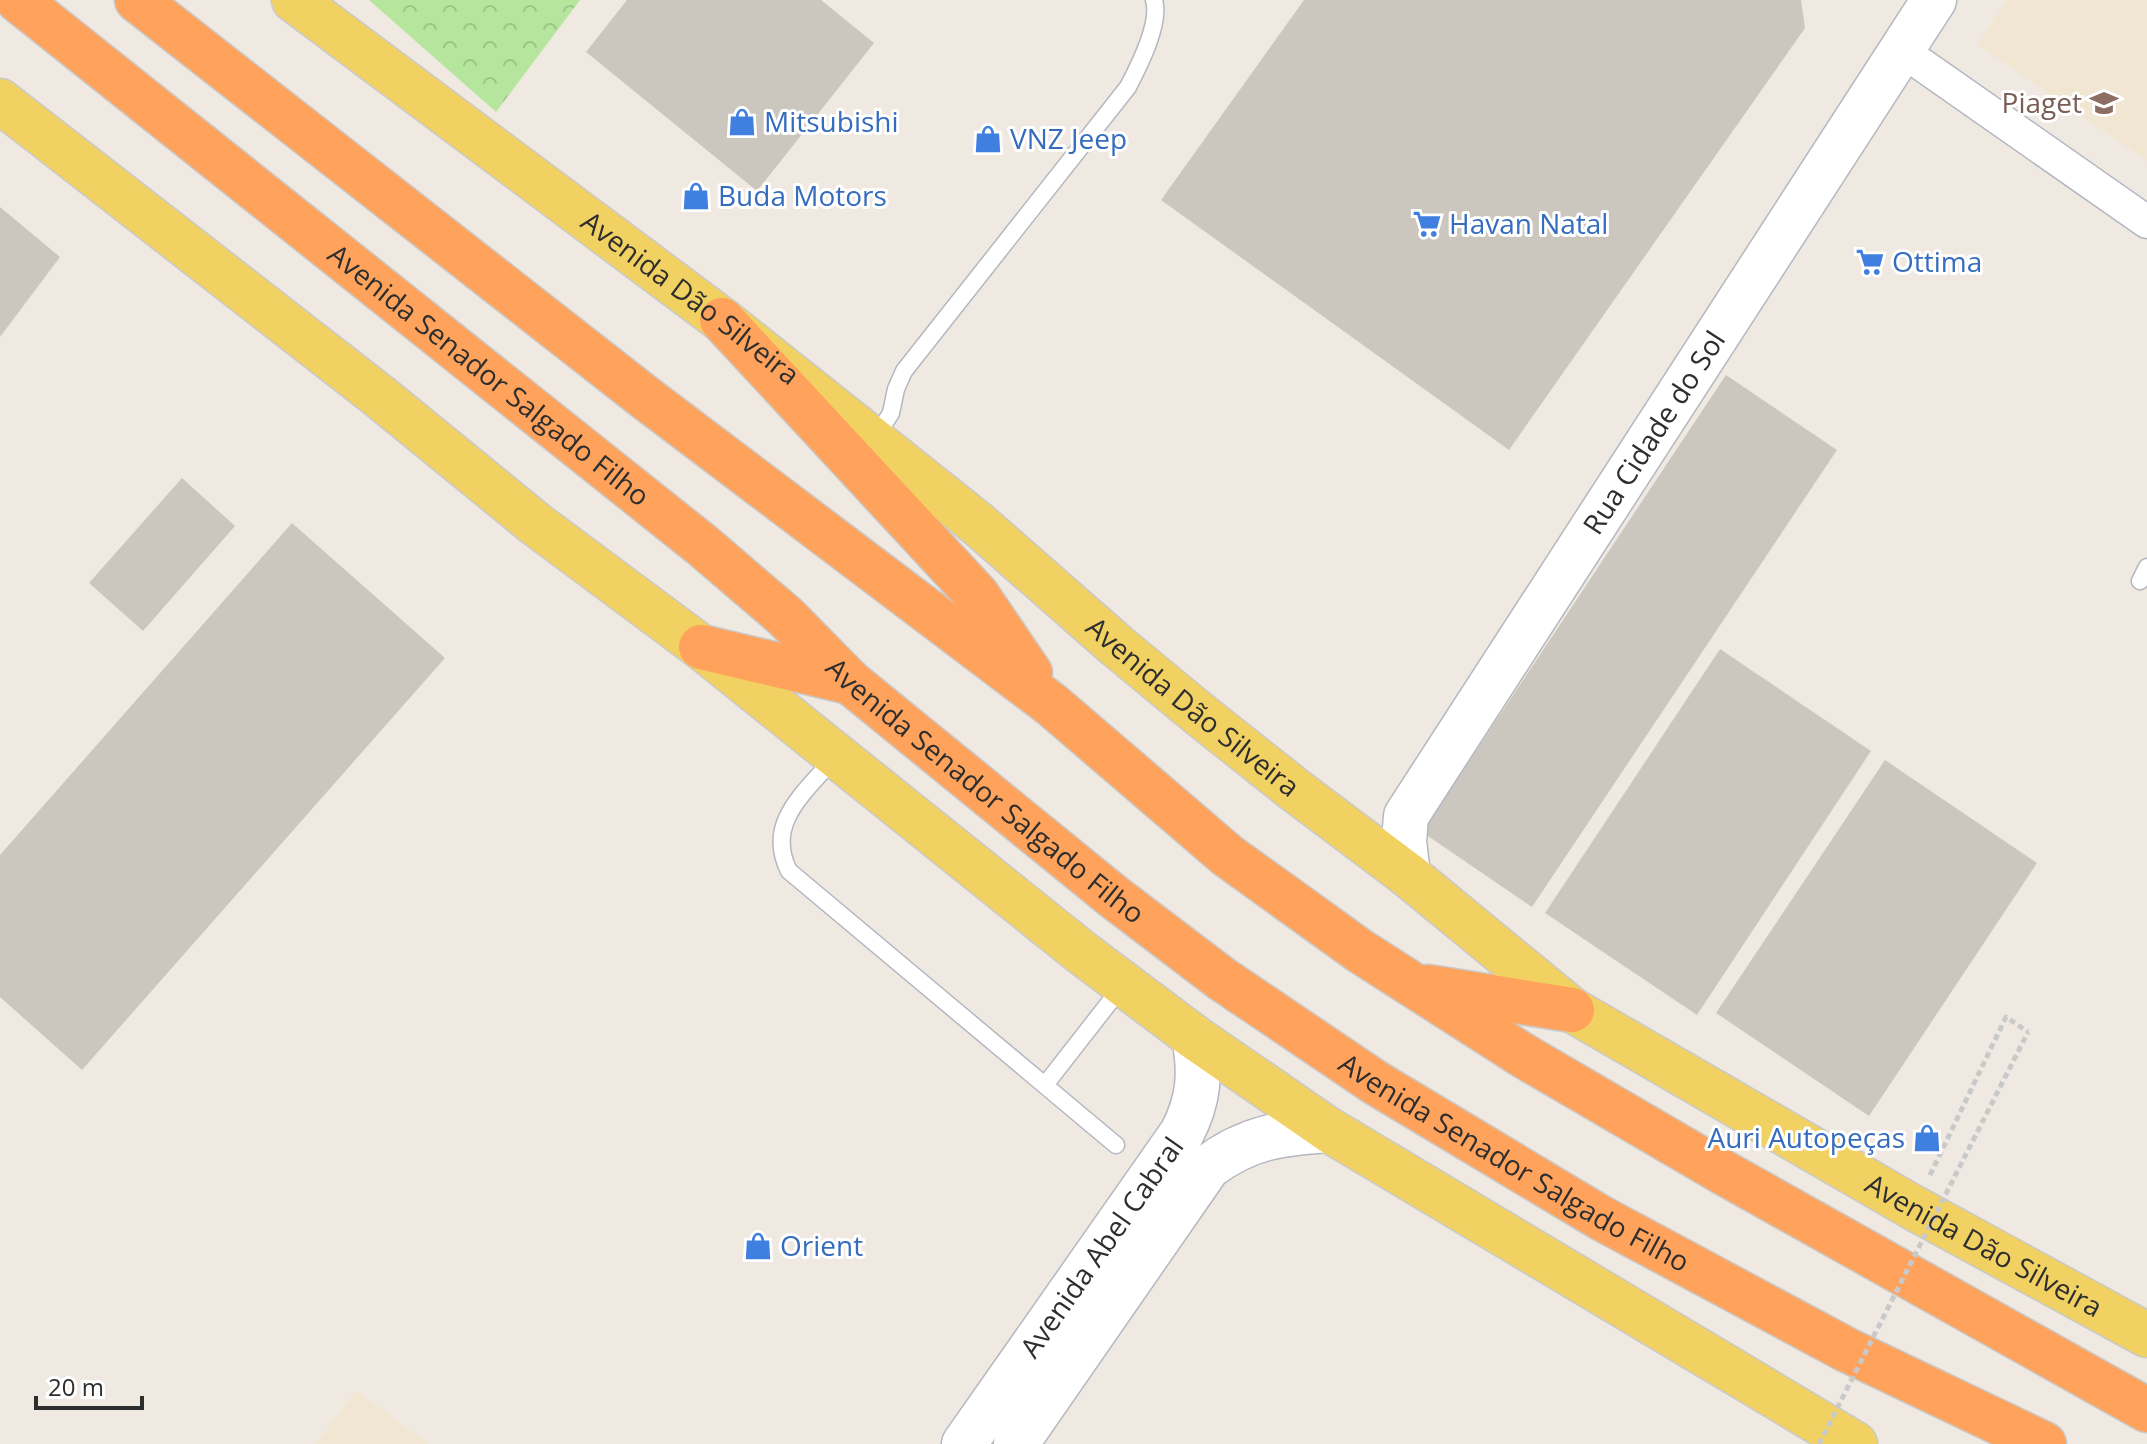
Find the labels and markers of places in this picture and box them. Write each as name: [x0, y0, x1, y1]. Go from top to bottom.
place label: Piaget: [2002, 83, 2082, 121]
school or university icon: Piaget: [2089, 88, 2119, 118]
place label: Mitsubishi: [764, 102, 899, 140]
shop icon: Mitsubishi: [727, 107, 757, 137]
place label: VNZ Jeep: [1010, 119, 1127, 157]
shop icon: VNZ Jeep: [973, 124, 1003, 154]
place label: Buda Motors: [718, 176, 887, 214]
shop icon: Buda Motors: [681, 181, 711, 211]
place label: Havan Natal: [1449, 204, 1608, 242]
supermarket icon: Havan Natal: [1412, 209, 1442, 239]
place label: Ottima: [1892, 242, 1982, 280]
supermarket icon: Ottima: [1855, 247, 1885, 277]
place label: Auri Autopeças: [1707, 1118, 1905, 1156]
shop icon: Auri Autopeças: [1912, 1123, 1942, 1153]
place label: Orient: [780, 1226, 863, 1264]
shop icon: Orient: [743, 1231, 773, 1261]

